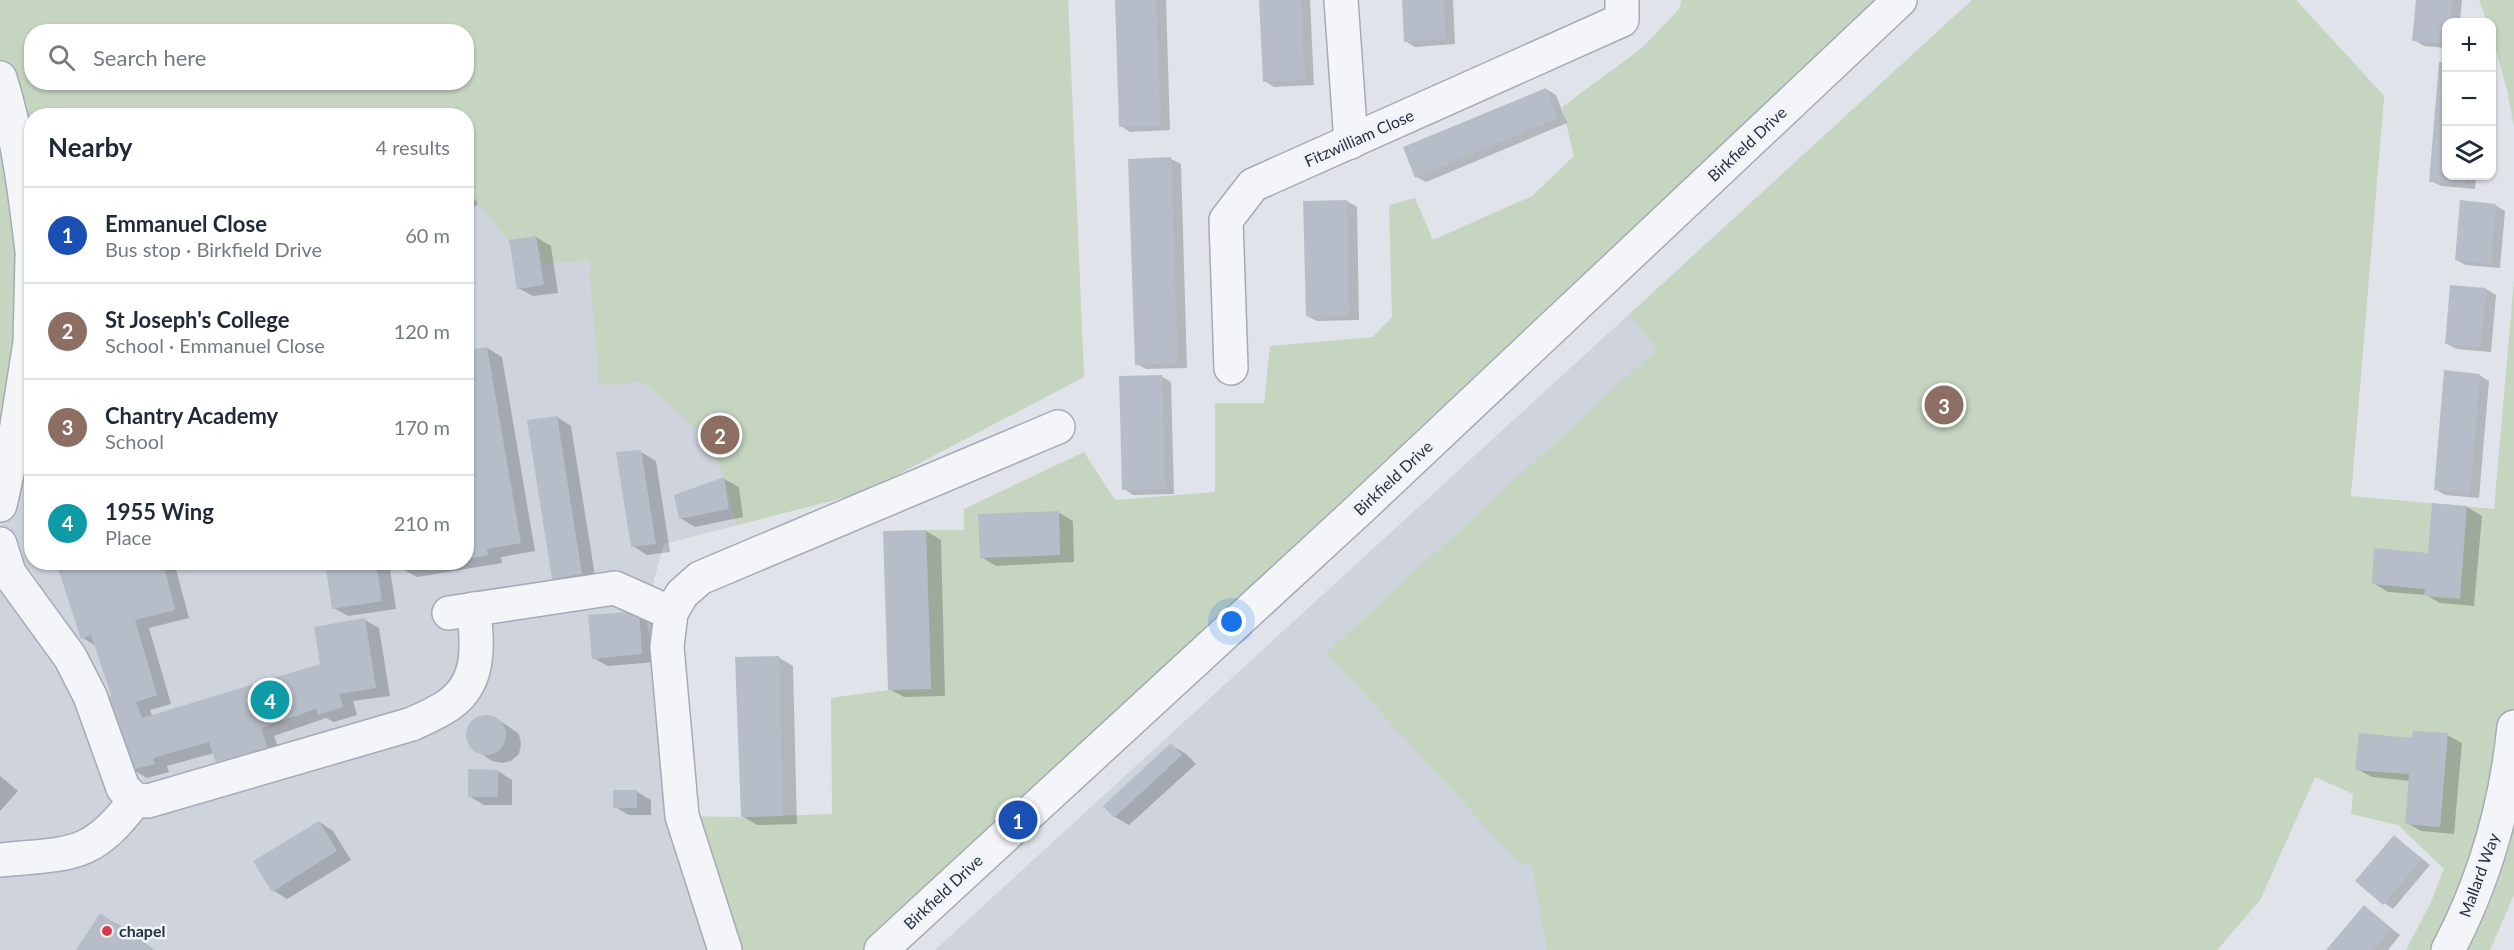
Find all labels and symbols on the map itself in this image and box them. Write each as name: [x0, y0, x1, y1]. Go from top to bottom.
street label: Birkfield Drive: [1703, 102, 1790, 185]
street label: Fitzwilliam Close: [1301, 105, 1416, 170]
pin: 3: [1924, 382, 1964, 428]
pin: 2: [700, 412, 740, 458]
street label: Birkfield Drive: [1349, 436, 1436, 519]
your location: [1217, 607, 1246, 636]
pin: 4: [250, 678, 290, 722]
pin: 1: [998, 798, 1038, 842]
street label: Mallard Way: [2455, 829, 2503, 919]
street label: Birkfield Drive: [899, 850, 986, 933]
place label: chapel: [119, 921, 165, 940]
marker: chapel: [100, 924, 114, 938]

